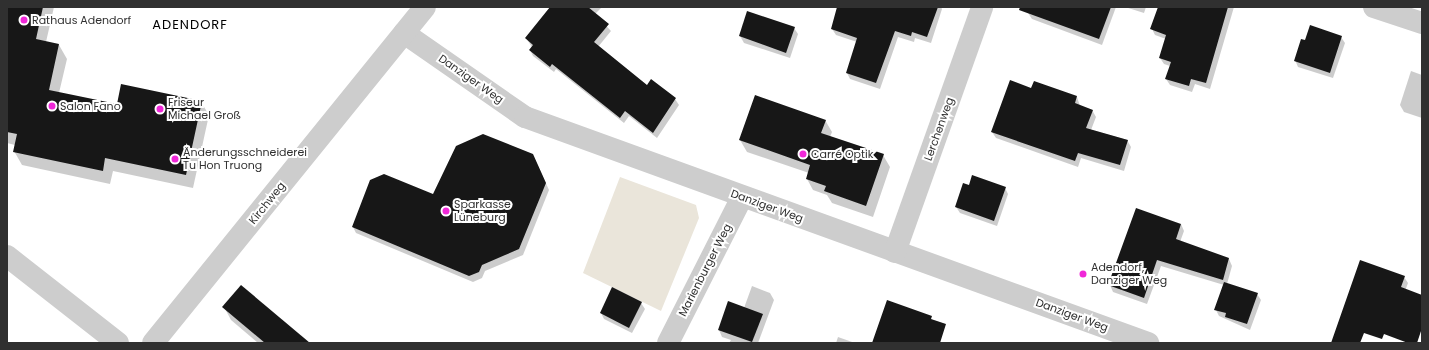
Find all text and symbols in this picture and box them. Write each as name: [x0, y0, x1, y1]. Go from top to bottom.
place label: Rathaus Adendorf: [32, 13, 131, 27]
marker: Rathaus Adendorf: [19, 15, 29, 25]
district label: ADENDORF: [152, 17, 228, 33]
street label: Danziger Weg: [436, 52, 506, 106]
street label: Lerchenweg: [921, 95, 957, 163]
place label: Friseur Michael Groß: [168, 96, 241, 122]
place label: Salon Fano: [60, 99, 121, 113]
marker: Salon Fano: [47, 101, 57, 111]
marker: Friseur Michael Groß: [155, 104, 165, 114]
place label: Änderungsschneiderei Tu Hon Truong: [183, 146, 307, 172]
place label: Carré Optik: [811, 147, 873, 161]
marker: Carré Optik: [798, 149, 808, 159]
marker: Änderungsschneiderei Tu Hon Truong: [170, 154, 180, 164]
street label: Kirchweg: [246, 179, 288, 227]
street label: Danziger Weg: [729, 187, 805, 225]
place label: Sparkasse Lüneburg: [454, 198, 511, 224]
marker: Sparkasse Lüneburg: [441, 206, 451, 216]
street label: Marienburger Weg: [676, 221, 734, 319]
place label: Adendorf, Danziger Weg: [1091, 261, 1167, 287]
marker: Adendorf, Danziger Weg: [1078, 269, 1088, 279]
street label: Danziger Weg: [1034, 296, 1110, 334]

